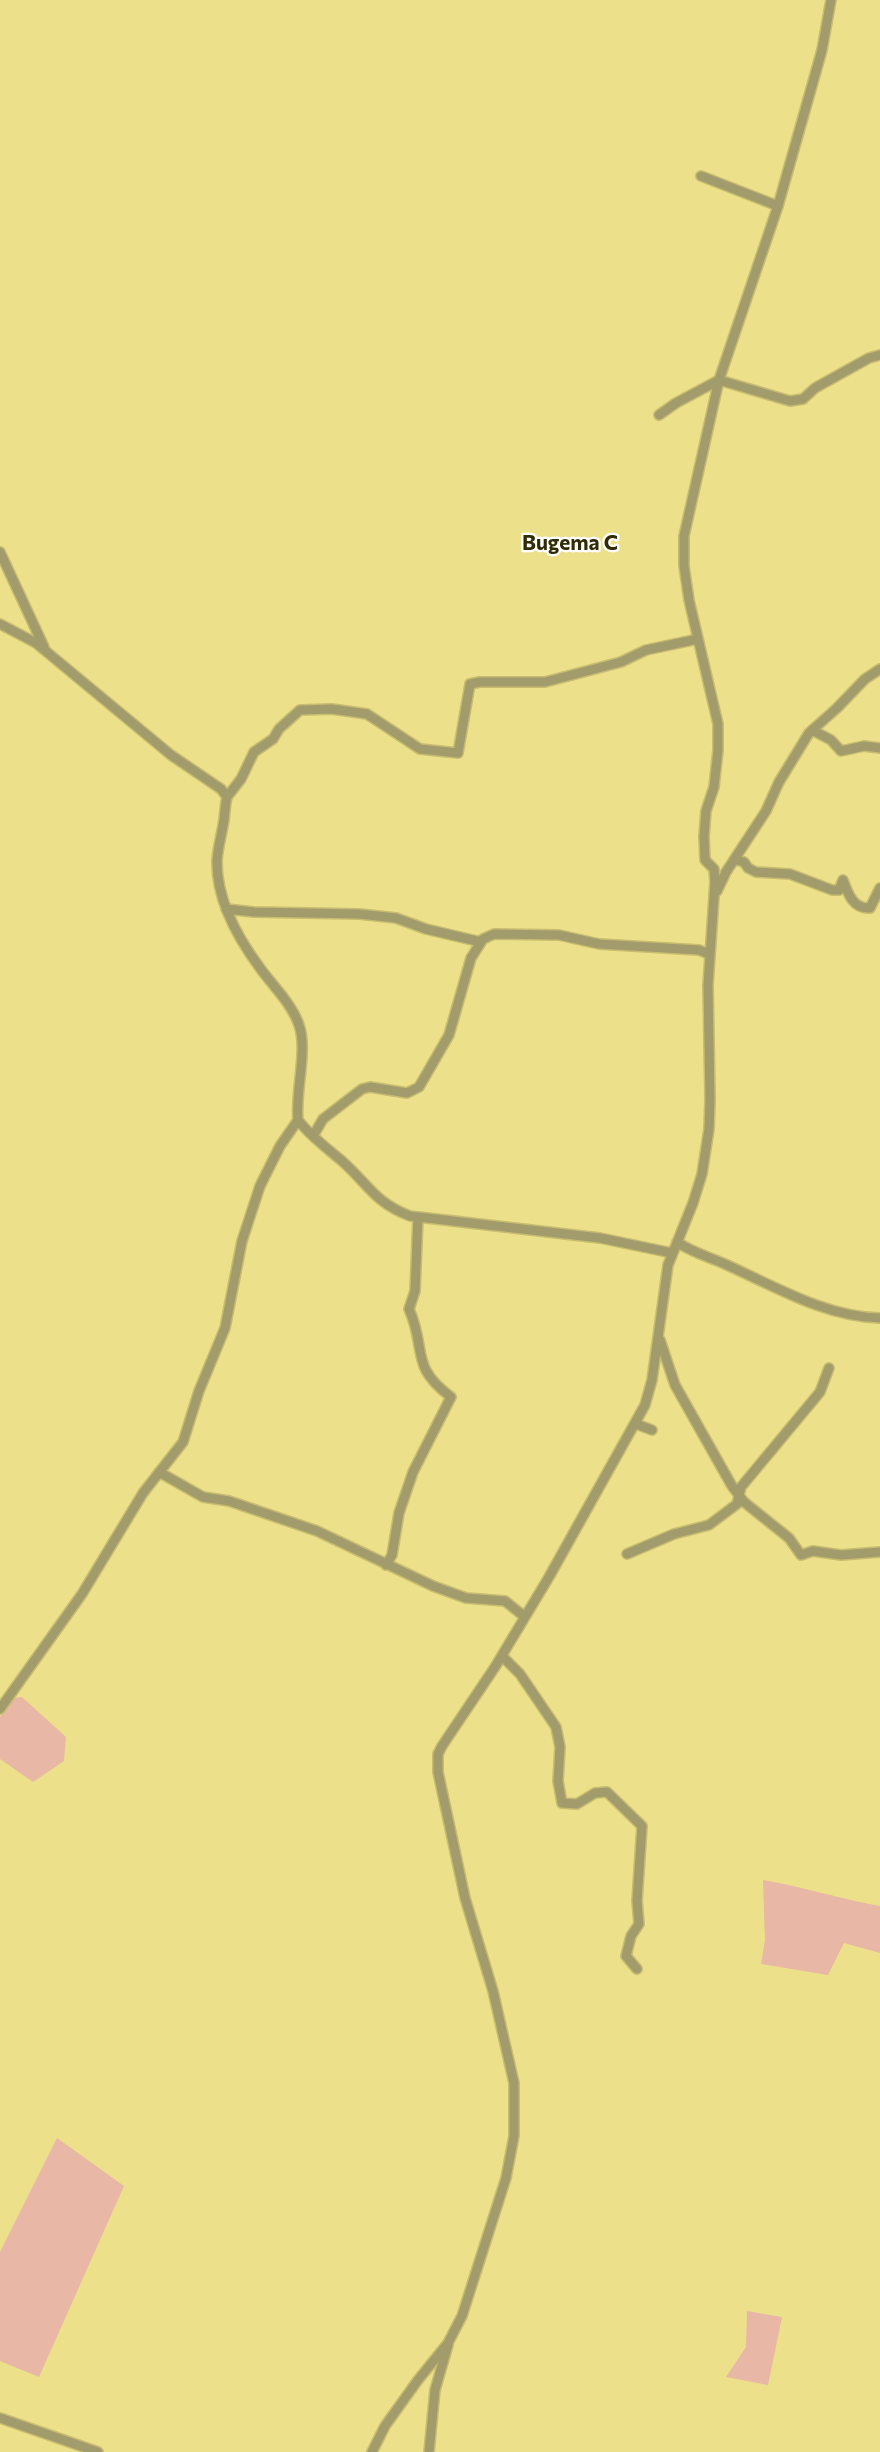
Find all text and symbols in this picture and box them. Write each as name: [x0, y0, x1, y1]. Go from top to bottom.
district label: Bugema C: [522, 530, 618, 556]

